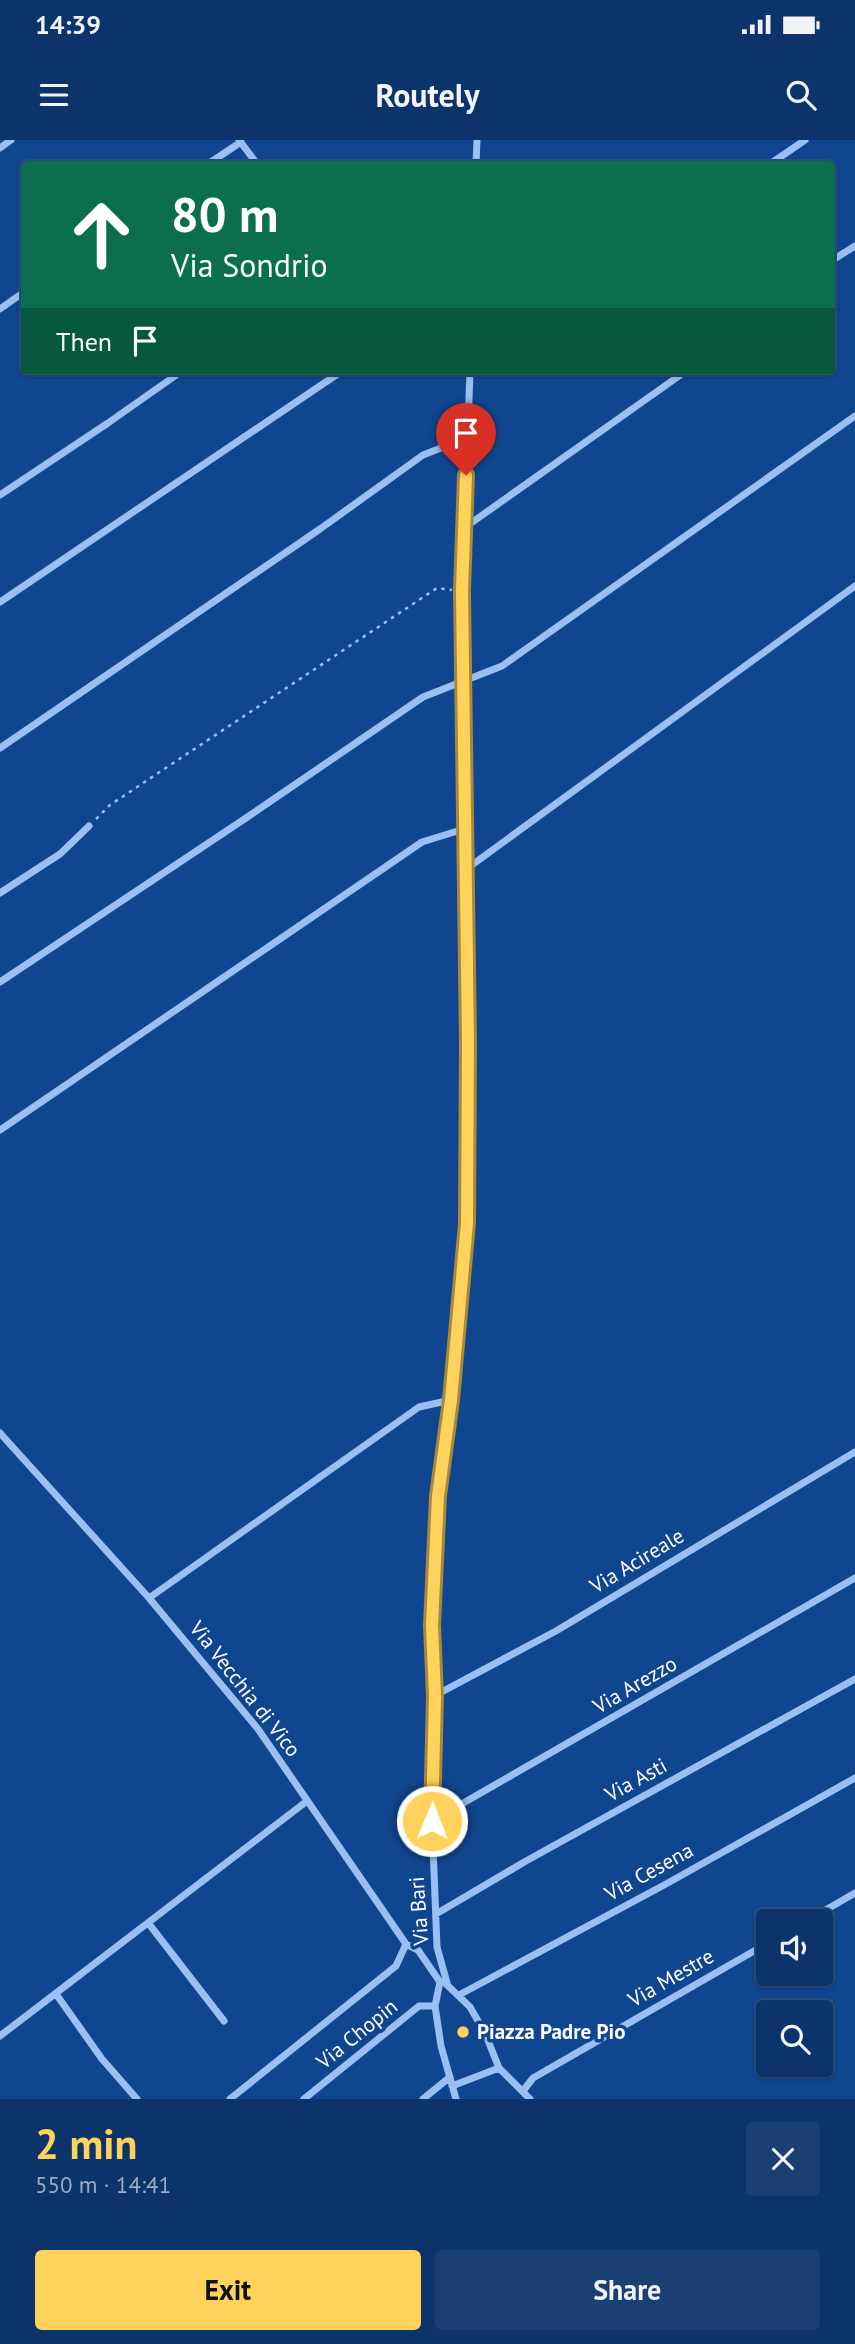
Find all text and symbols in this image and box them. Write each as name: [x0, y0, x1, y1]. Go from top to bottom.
text: 14:39: [35, 8, 101, 41]
text: Routely: [375, 74, 480, 116]
icon: menu: [35, 76, 73, 114]
icon: search: [782, 76, 820, 114]
text: 80 m: [171, 182, 278, 246]
icon: ahead: [56, 189, 147, 280]
text: Via Sondrio: [171, 244, 328, 286]
icon: arrive: [126, 322, 164, 360]
text: Then: [56, 325, 112, 358]
pin: [436, 403, 496, 475]
icon: arrive: [447, 414, 485, 452]
street label: Via Acireale: [584, 1522, 689, 1600]
street label: Via Vecchia di Vico: [183, 1614, 307, 1762]
street label: Via Arezzo: [587, 1650, 682, 1720]
street label: Via Asti: [599, 1752, 672, 1808]
position arrow: [395, 1784, 469, 1858]
street label: Via Cesena: [599, 1836, 698, 1907]
street label: Via Bari: [403, 1876, 434, 1947]
map controls: [756, 1909, 833, 2077]
button: sound: [756, 1909, 833, 1986]
street label: Via Mestre: [622, 1942, 718, 2013]
street label: Via Chopin: [310, 1993, 403, 2075]
button: search: [756, 2000, 833, 2077]
place label: Piazza Padre Pio: [477, 2018, 625, 2045]
marker: Piazza Padre Pio: [455, 2024, 471, 2040]
text: 2 min: [35, 2116, 137, 2171]
button: close: [746, 2122, 820, 2196]
text: 550 m · 14:41: [35, 2170, 171, 2199]
button: Exit: [35, 2250, 421, 2330]
button: Share: [435, 2250, 820, 2330]

